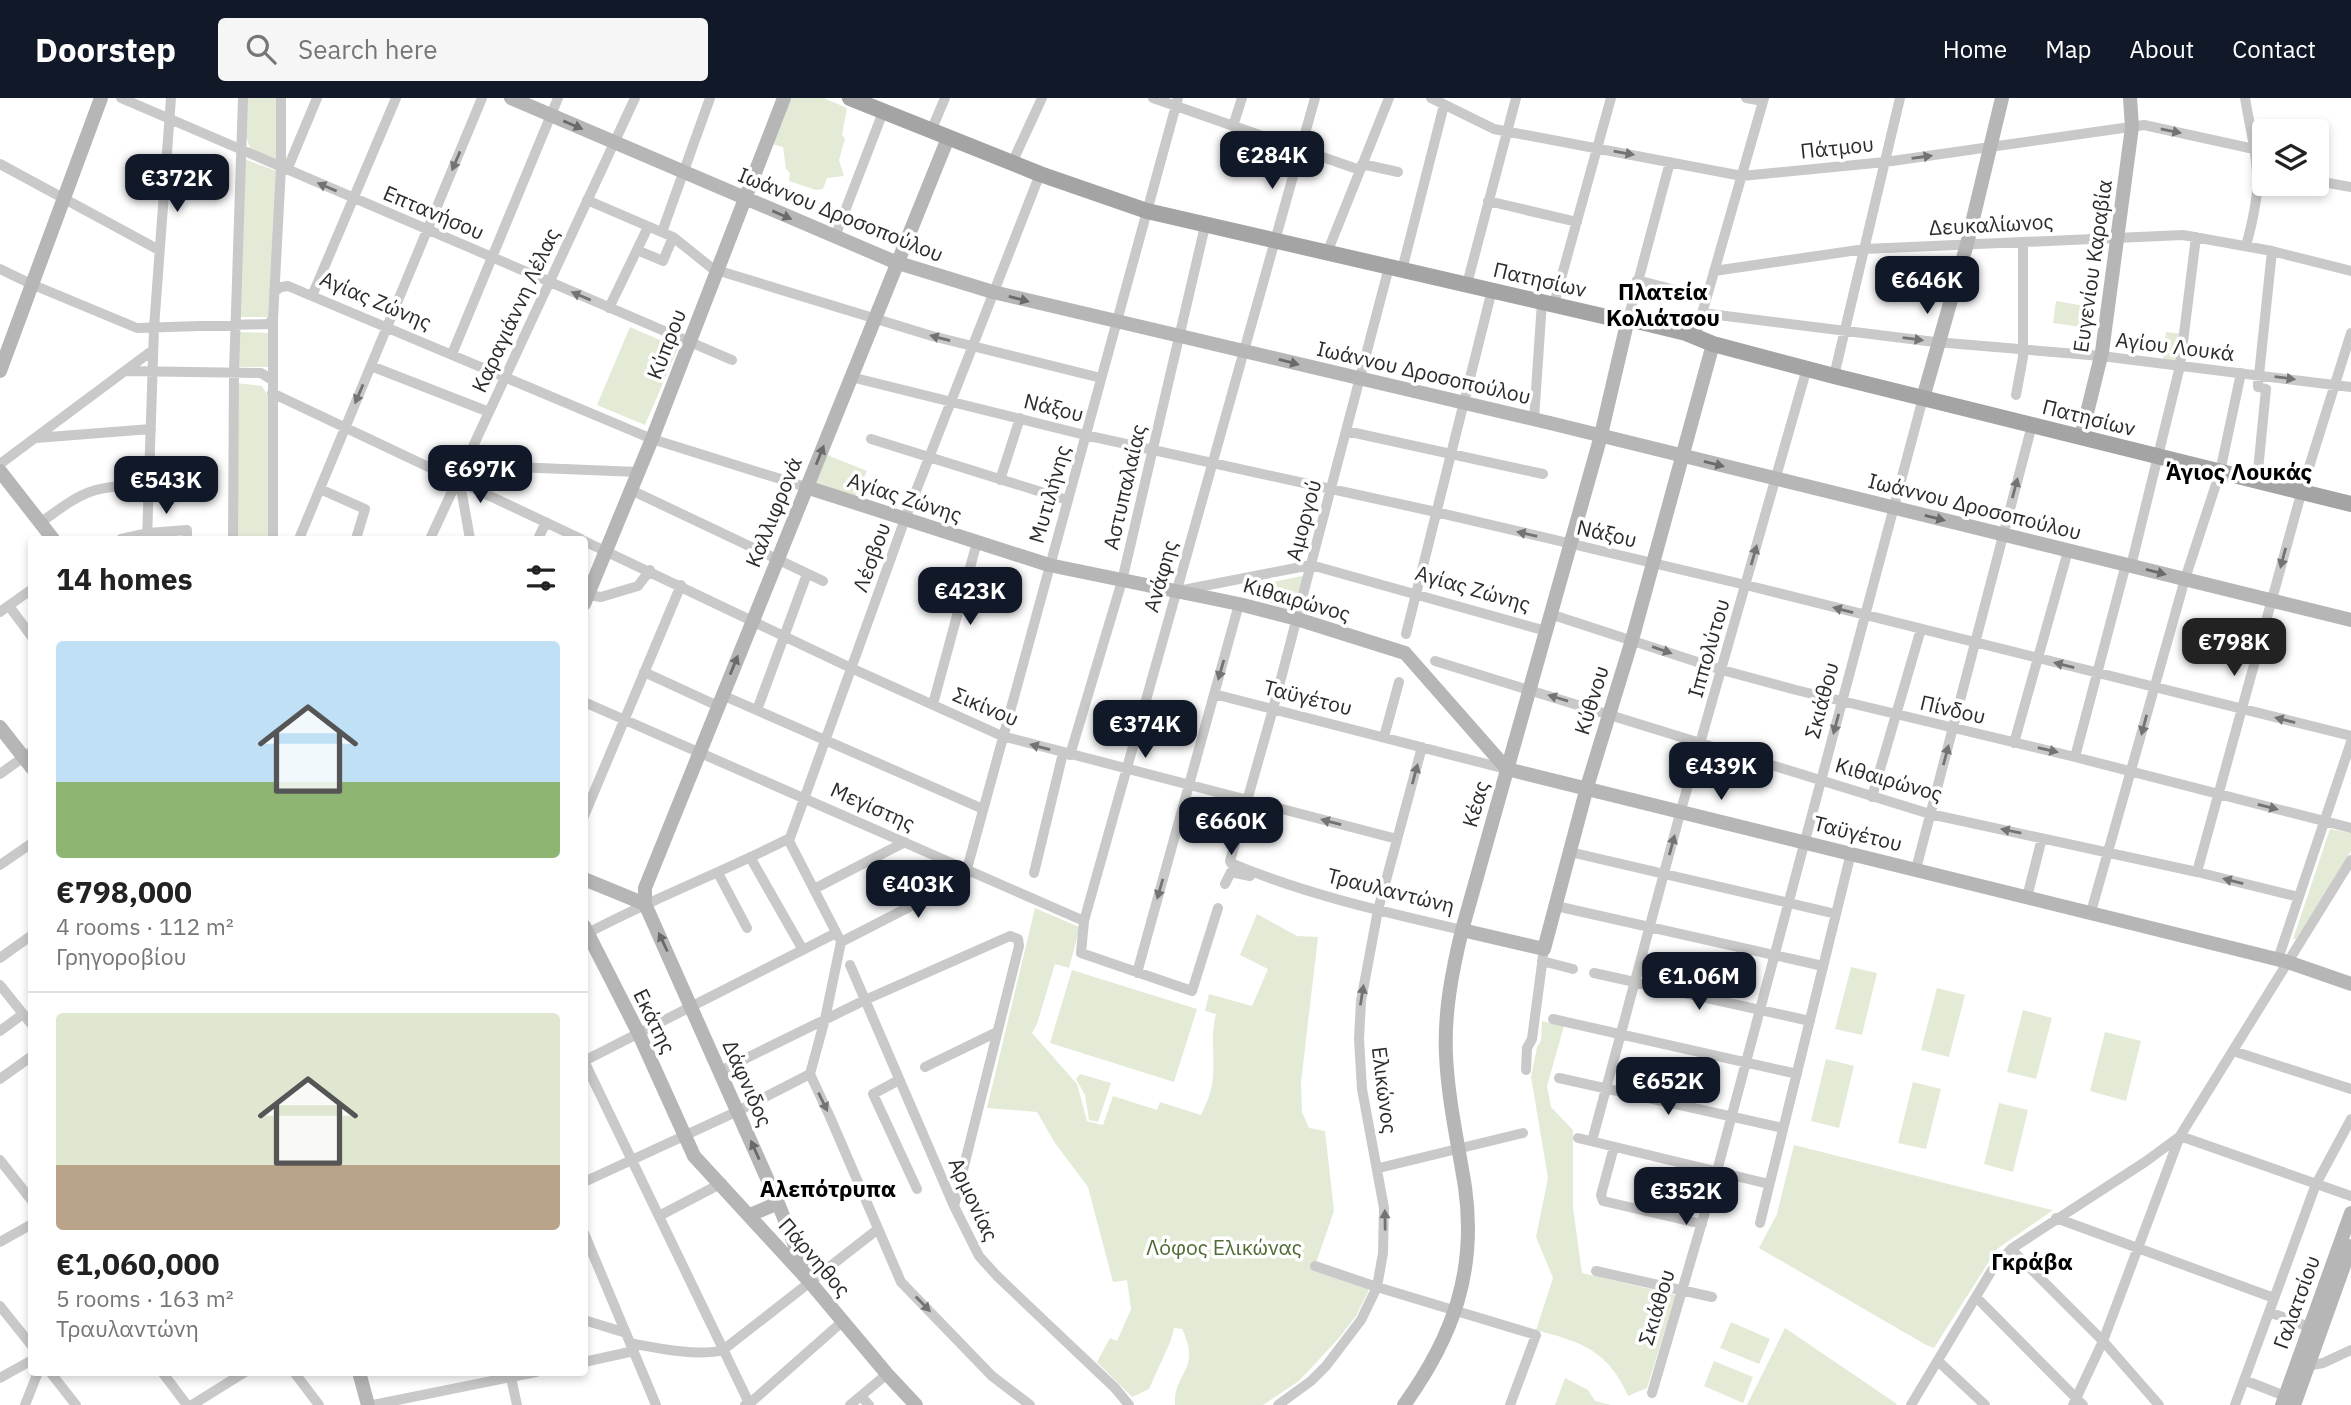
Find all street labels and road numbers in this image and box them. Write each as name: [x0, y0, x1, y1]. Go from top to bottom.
street label: Πάτμου: [1799, 129, 1875, 165]
street label: Ιωάννου Δροσοπούλου: [734, 160, 948, 268]
street label: Επτανήσου: [379, 178, 489, 246]
street label: Ευγενίου Καραβία: [2066, 178, 2118, 354]
street label: Δευκαλίωνος: [1928, 207, 2054, 241]
street label: Καραγιάννη Λέλας: [465, 223, 565, 397]
street label: Πατησίων: [1491, 255, 1590, 303]
street label: Αγίας Ζώνης: [316, 264, 436, 336]
street label: Κύπρου: [640, 305, 692, 383]
street label: Αγίου Λουκά: [2114, 325, 2236, 367]
street label: Ιωάννου Δροσοπούλου: [1314, 334, 1534, 410]
street label: Νάξου: [1021, 386, 1087, 428]
street label: Πατησίων: [2040, 392, 2139, 442]
street label: Αστυπαλαίας: [1096, 422, 1152, 552]
street label: Μυτιλήνης: [1022, 442, 1076, 546]
street label: Καλλιφρονά: [738, 453, 808, 571]
street label: Αγίας Ζώνης: [844, 465, 966, 529]
street label: Ιωάννου Δροσοπούλου: [1865, 466, 2085, 546]
street label: Αμοργού: [1279, 476, 1327, 564]
street label: Νάξου: [1574, 513, 1640, 553]
street label: Λέσβου: [845, 518, 897, 596]
street label: Ανάφης: [1136, 537, 1184, 615]
street label: Αγίας Ζώνης: [1412, 558, 1534, 618]
street label: Κιθαιρώνος: [1240, 570, 1354, 628]
street label: Ιππολύτου: [1681, 595, 1735, 701]
street label: Σκιάθου: [1797, 659, 1845, 741]
street label: Κύθνου: [1567, 662, 1615, 738]
street label: Ταϋγέτου: [1261, 672, 1355, 722]
street label: Σικίνου: [949, 680, 1023, 732]
street label: Πίνδου: [1917, 688, 1989, 730]
street label: Κιθαιρώνος: [1832, 750, 1946, 808]
street label: Μεγίστης: [826, 775, 920, 837]
street label: Κέας: [1455, 778, 1495, 830]
street label: Ταϋγέτου: [1811, 808, 1905, 858]
street label: Τραυλαντώνη: [1324, 861, 1458, 919]
street label: Εκάτης: [627, 984, 683, 1058]
street label: Δάφνιδος: [716, 1035, 780, 1131]
street label: Ελικώνος: [1366, 1045, 1404, 1135]
street label: Αρμονίας: [942, 1153, 1006, 1245]
street label: Πάρνηθος: [773, 1211, 857, 1303]
street label: Γαλατσίου: [2266, 1251, 2326, 1353]
street label: Σκιάθου: [1631, 1266, 1681, 1348]

